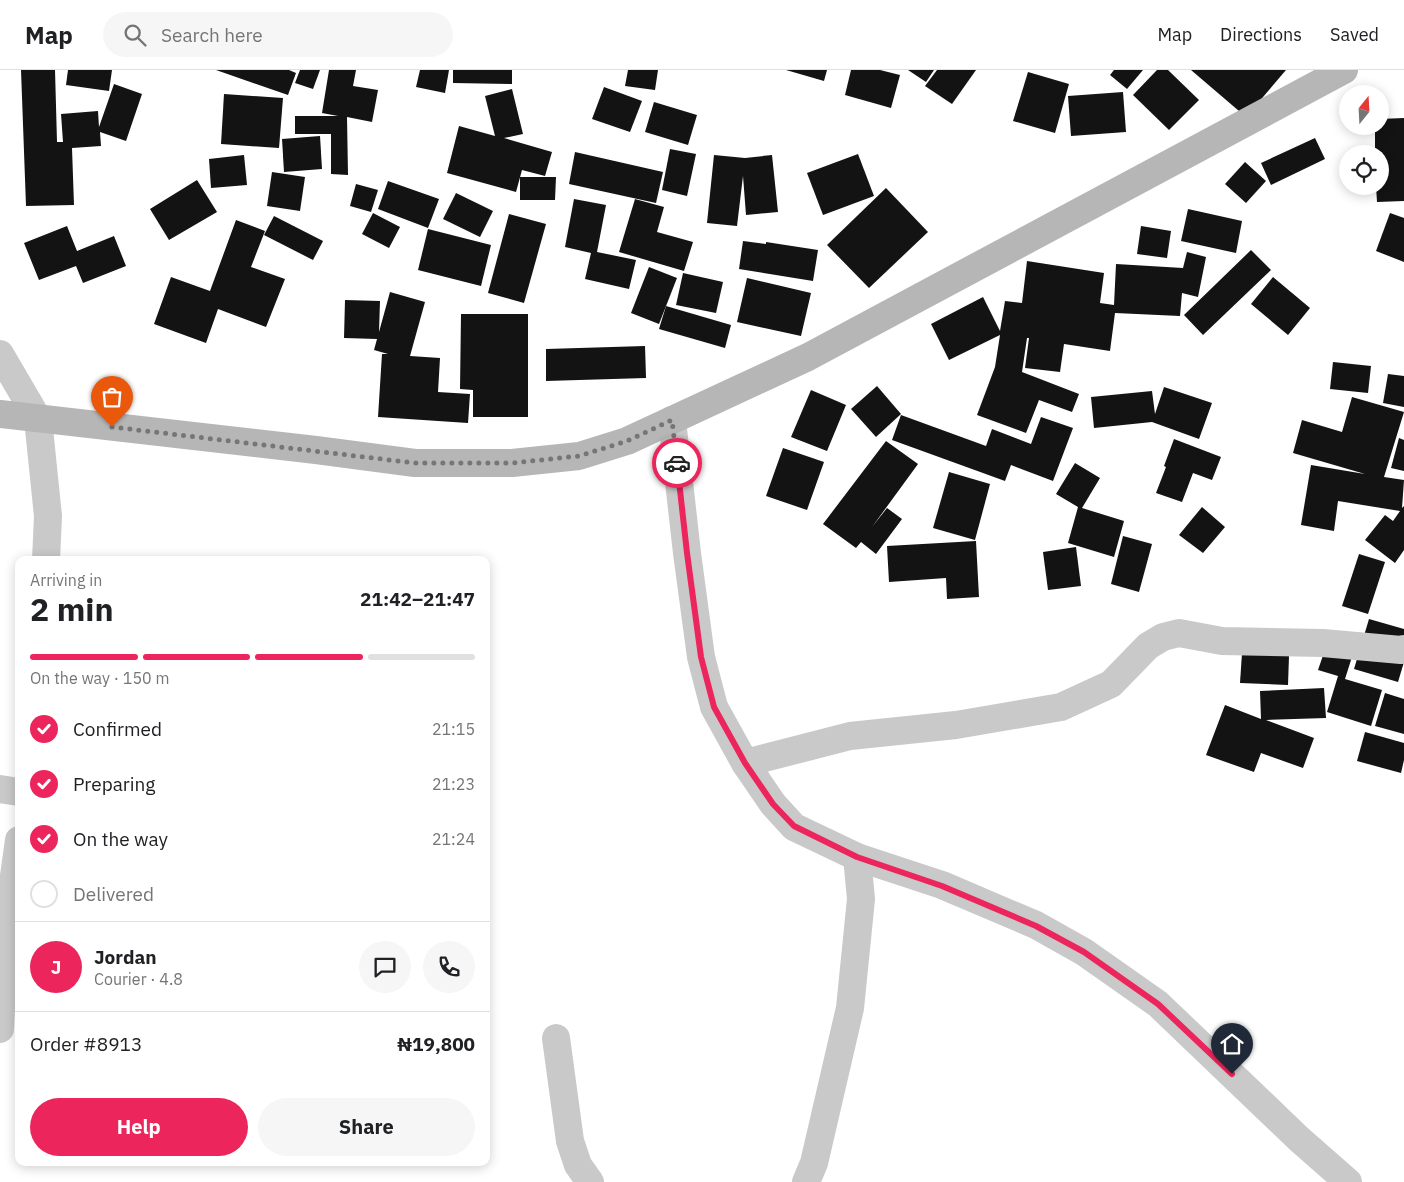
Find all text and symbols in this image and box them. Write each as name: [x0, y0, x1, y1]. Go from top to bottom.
search box: [103, 12, 453, 57]
text: Map: [25, 19, 73, 51]
icon: search: [121, 21, 149, 49]
text: Search here: [161, 23, 263, 47]
text: Map: [1157, 23, 1192, 46]
text: Directions: [1220, 23, 1302, 46]
text: Saved: [1330, 23, 1379, 46]
north arrow: [1339, 85, 1389, 135]
map controls: [1339, 85, 1389, 195]
button: locate: [1339, 145, 1389, 195]
pin: [91, 376, 133, 427]
icon: bag: [98, 383, 126, 411]
courier: [652, 438, 702, 488]
icon: car: [663, 449, 691, 477]
text: Arriving in: [30, 570, 102, 590]
text: 21:42–21:47: [360, 587, 475, 611]
text: 2 min: [30, 588, 114, 630]
text: On the way · 150 m: [30, 668, 169, 688]
icon: check: [30, 715, 58, 743]
text: Confirmed: [73, 717, 162, 741]
text: 21:15: [432, 719, 475, 739]
icon: check: [30, 770, 58, 798]
text: Preparing: [73, 772, 155, 796]
text: 21:23: [432, 774, 475, 794]
icon: check: [30, 825, 58, 853]
text: On the way: [73, 827, 168, 851]
text: 21:24: [432, 829, 475, 849]
text: Delivered: [73, 882, 154, 906]
button: chat: [359, 941, 411, 993]
button: phone: [423, 941, 475, 993]
text: Jordan: [94, 945, 157, 969]
text: J: [51, 955, 61, 979]
text: Courier · 4.8: [94, 969, 183, 989]
pin: [1211, 1023, 1253, 1074]
icon: home: [1218, 1030, 1246, 1058]
text: Order #8913: [30, 1032, 142, 1056]
text: ₦19,800: [397, 1032, 475, 1056]
button: Help: [30, 1098, 248, 1156]
button: Share: [258, 1098, 475, 1156]

